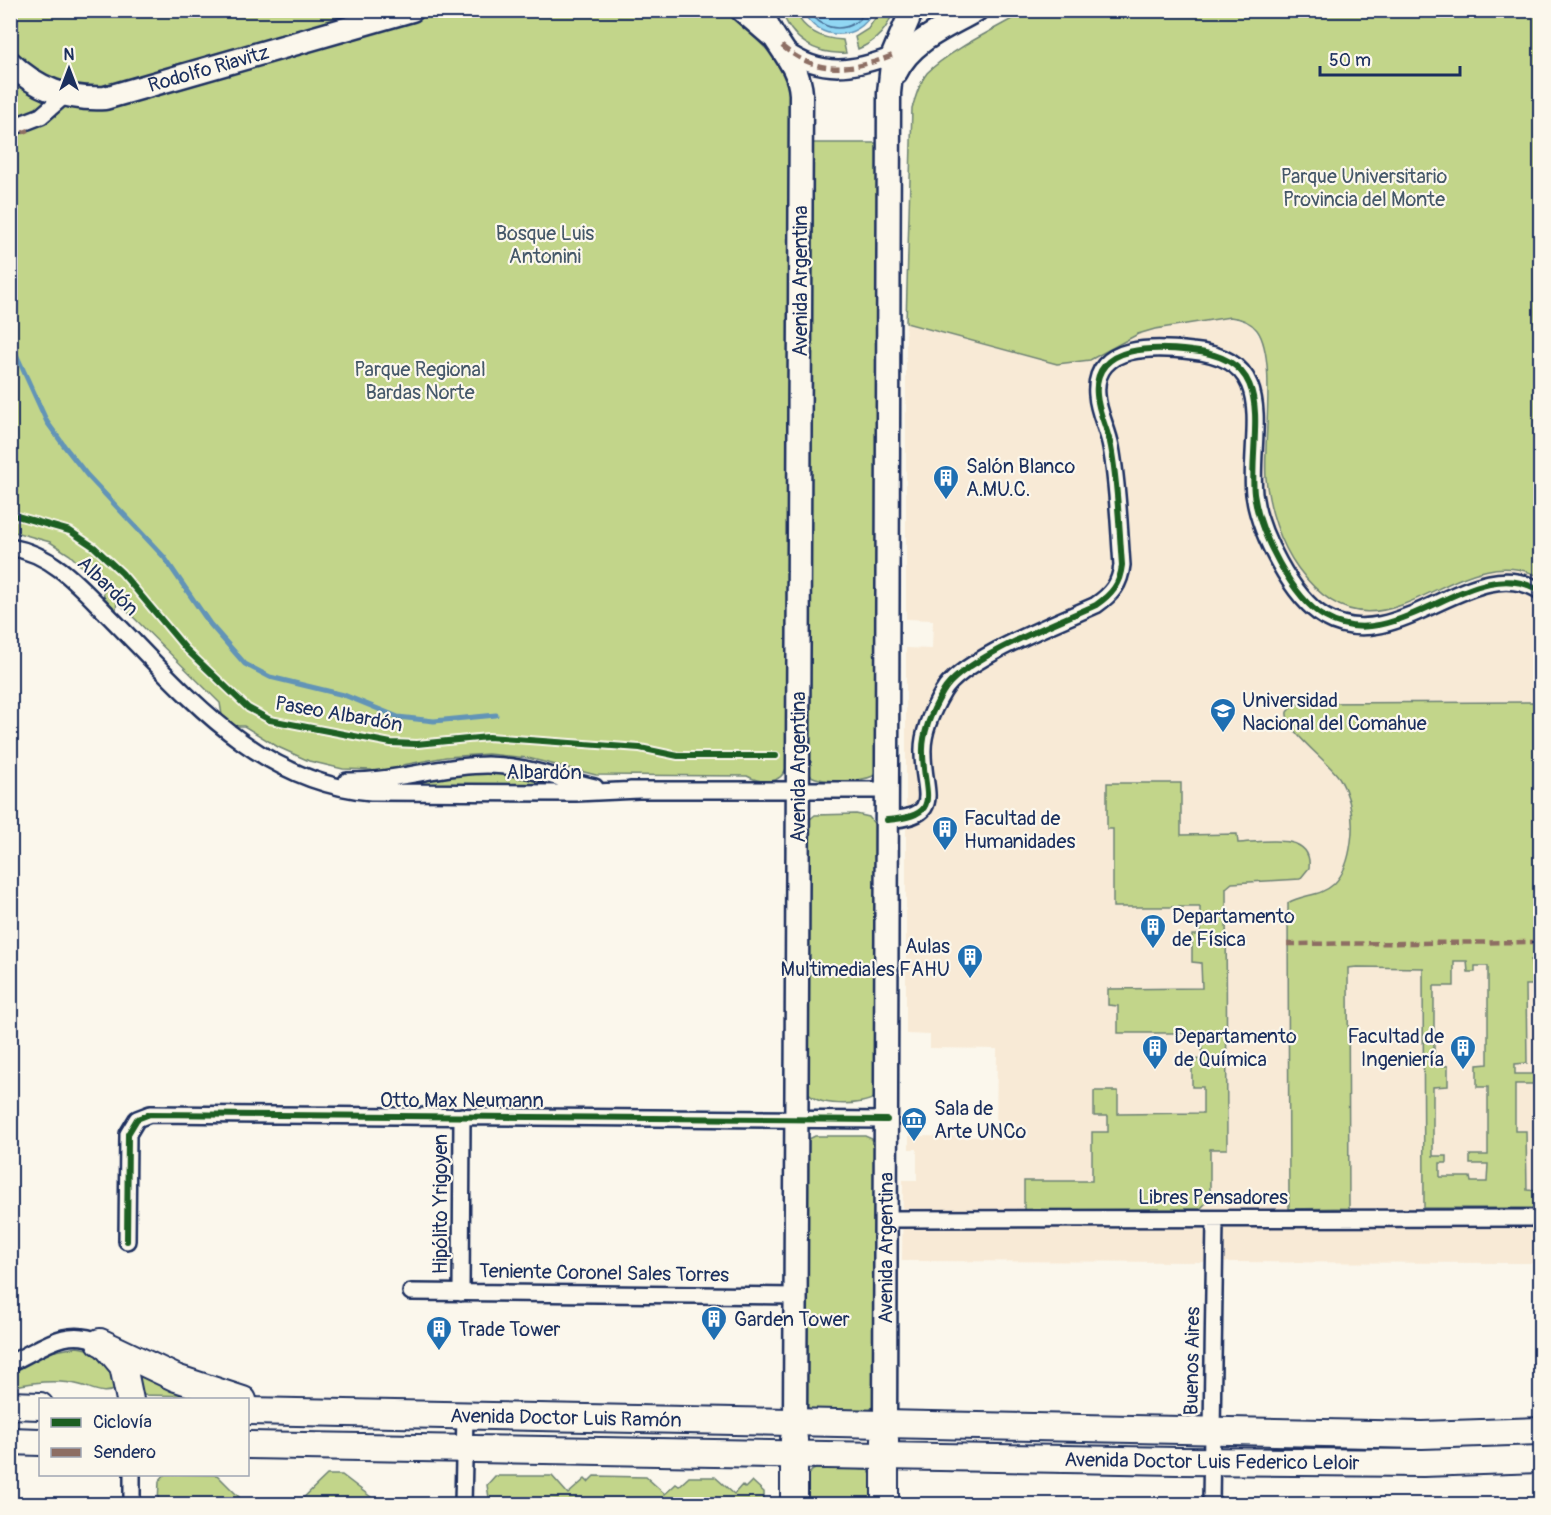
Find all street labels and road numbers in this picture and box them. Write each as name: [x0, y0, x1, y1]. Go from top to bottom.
street label: Rodolfo Riavitz: [145, 39, 272, 98]
street label: Avenida Argentina: [788, 205, 813, 357]
street label: Albardón: [72, 551, 144, 621]
street label: Paseo Albardón: [273, 690, 405, 738]
street label: Avenida Argentina: [786, 691, 811, 843]
street label: Albardón: [506, 760, 582, 785]
street label: Otto Max Neumann: [380, 1088, 544, 1113]
street label: Hipólito Yrigoyen: [428, 1134, 453, 1274]
street label: Avenida Argentina: [873, 1172, 898, 1324]
street label: Libres Pensadores: [1138, 1185, 1288, 1210]
street label: Teniente Coronel Sales Torres: [479, 1258, 729, 1288]
street label: Buenos Aires: [1179, 1306, 1205, 1416]
street label: Avenida Doctor Luis Ramón: [450, 1403, 682, 1432]
street label: Avenida Doctor Luis Federico Leloir: [1064, 1447, 1360, 1475]

